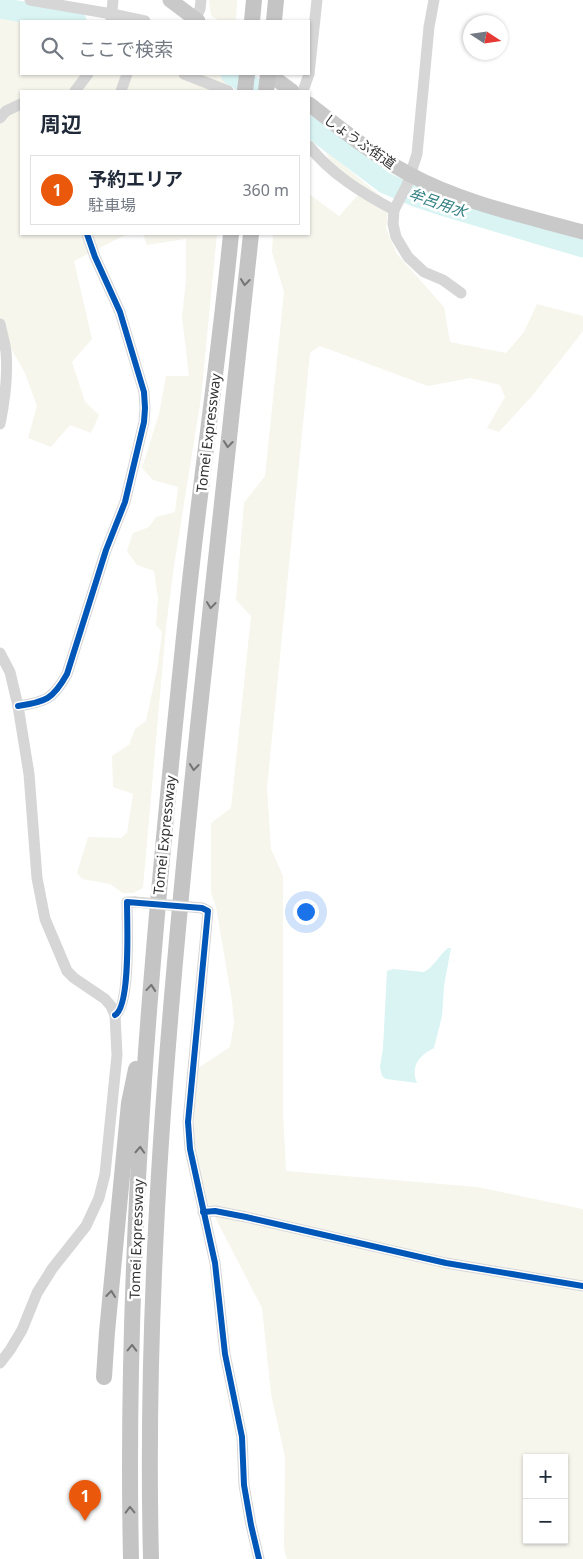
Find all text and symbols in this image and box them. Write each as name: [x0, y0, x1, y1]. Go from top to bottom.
north arrow: [463, 15, 508, 60]
search box: [20, 20, 310, 75]
icon: search: [38, 34, 66, 62]
text: ここで検索: [78, 36, 173, 62]
street label: しょうぶ街道: [320, 109, 400, 173]
text: 周辺: [40, 110, 82, 138]
text: 予約エリア: [88, 166, 183, 192]
text: 1: [52, 179, 62, 201]
text: 360 m: [242, 179, 289, 201]
water label: 牟呂用水: [406, 183, 472, 222]
text: 駐車場: [88, 194, 136, 216]
one-way arrow: [240, 279, 251, 287]
street label: Tomei Expressway: [191, 371, 225, 494]
one-way arrow: [223, 440, 234, 448]
one-way arrow: [206, 602, 217, 610]
one-way arrow: [189, 763, 200, 771]
street label: Tomei Expressway: [148, 773, 180, 896]
your location: [293, 899, 319, 925]
one-way arrow: [145, 984, 156, 992]
one-way arrow: [134, 1146, 145, 1154]
street label: Tomei Expressway: [124, 1178, 148, 1299]
one-way arrow: [105, 1289, 116, 1297]
one-way arrow: [127, 1344, 137, 1352]
map controls: [523, 1454, 568, 1544]
button: +: [523, 1454, 568, 1499]
pin: 1: [69, 1480, 101, 1521]
button: −: [523, 1499, 568, 1544]
one-way arrow: [125, 1506, 135, 1514]

